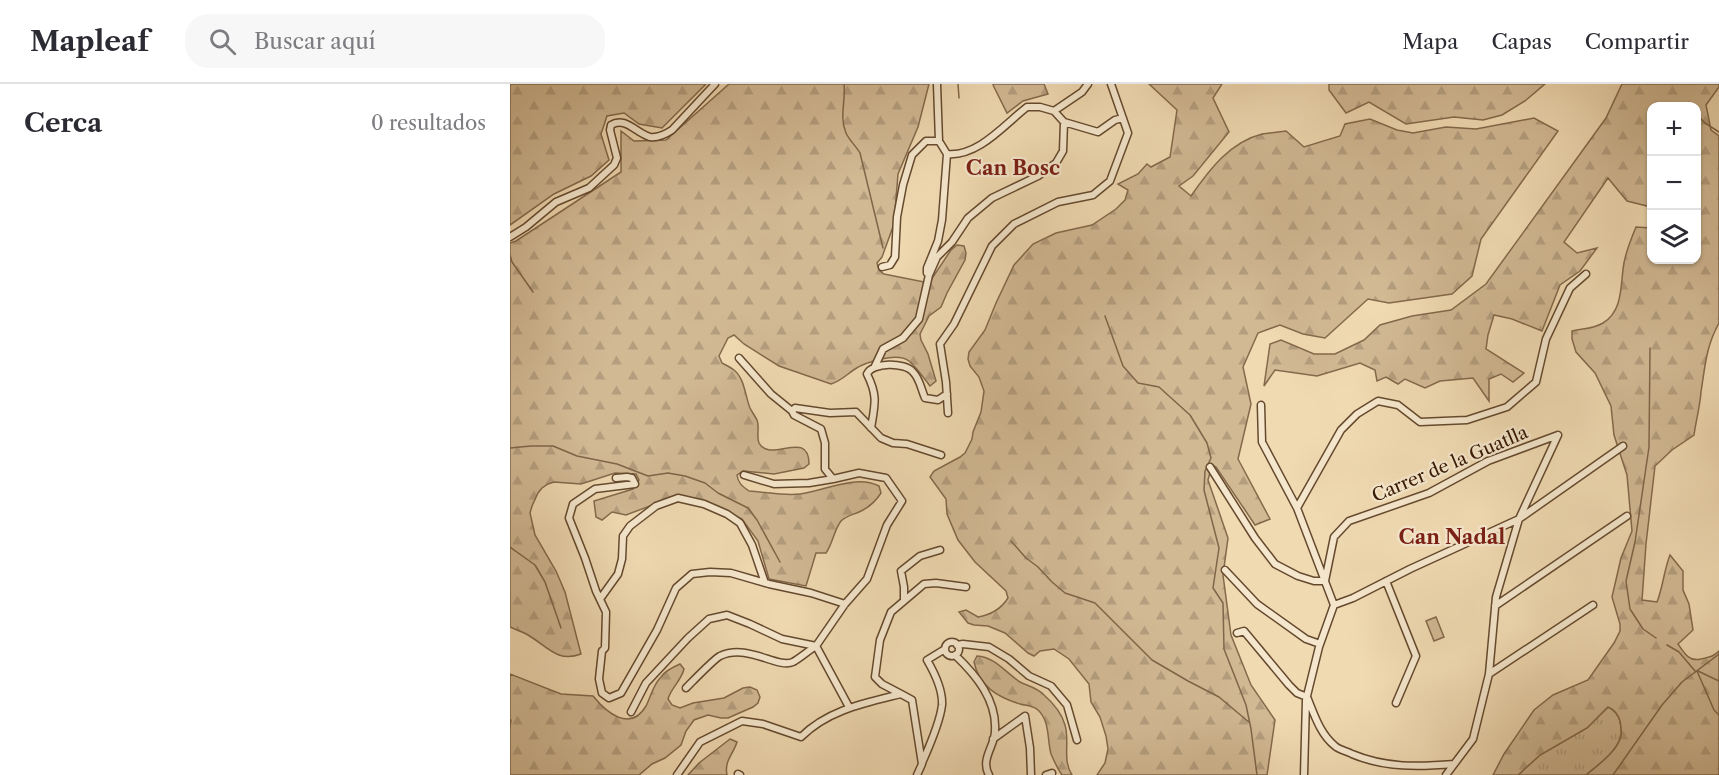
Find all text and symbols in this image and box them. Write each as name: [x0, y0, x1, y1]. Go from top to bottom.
search box: [185, 14, 605, 68]
text: Mapleaf: [30, 24, 149, 58]
icon: search: [206, 25, 239, 58]
text: Buscar aquí: [254, 28, 376, 55]
text: Mapa: [1402, 29, 1458, 54]
text: Capas: [1491, 29, 1552, 54]
text: Compartir: [1585, 29, 1689, 54]
map controls: [1647, 102, 1701, 264]
button: +: [1647, 102, 1701, 156]
text: Cerca: [24, 107, 102, 139]
text: 0 resultados: [371, 111, 486, 135]
district label: Can Bosc: [966, 156, 1060, 180]
button: −: [1647, 156, 1701, 210]
button: layers: [1647, 210, 1701, 264]
street label: Carrer de la Guatlla: [1369, 421, 1532, 507]
district label: Can Nadal: [1399, 525, 1505, 549]

